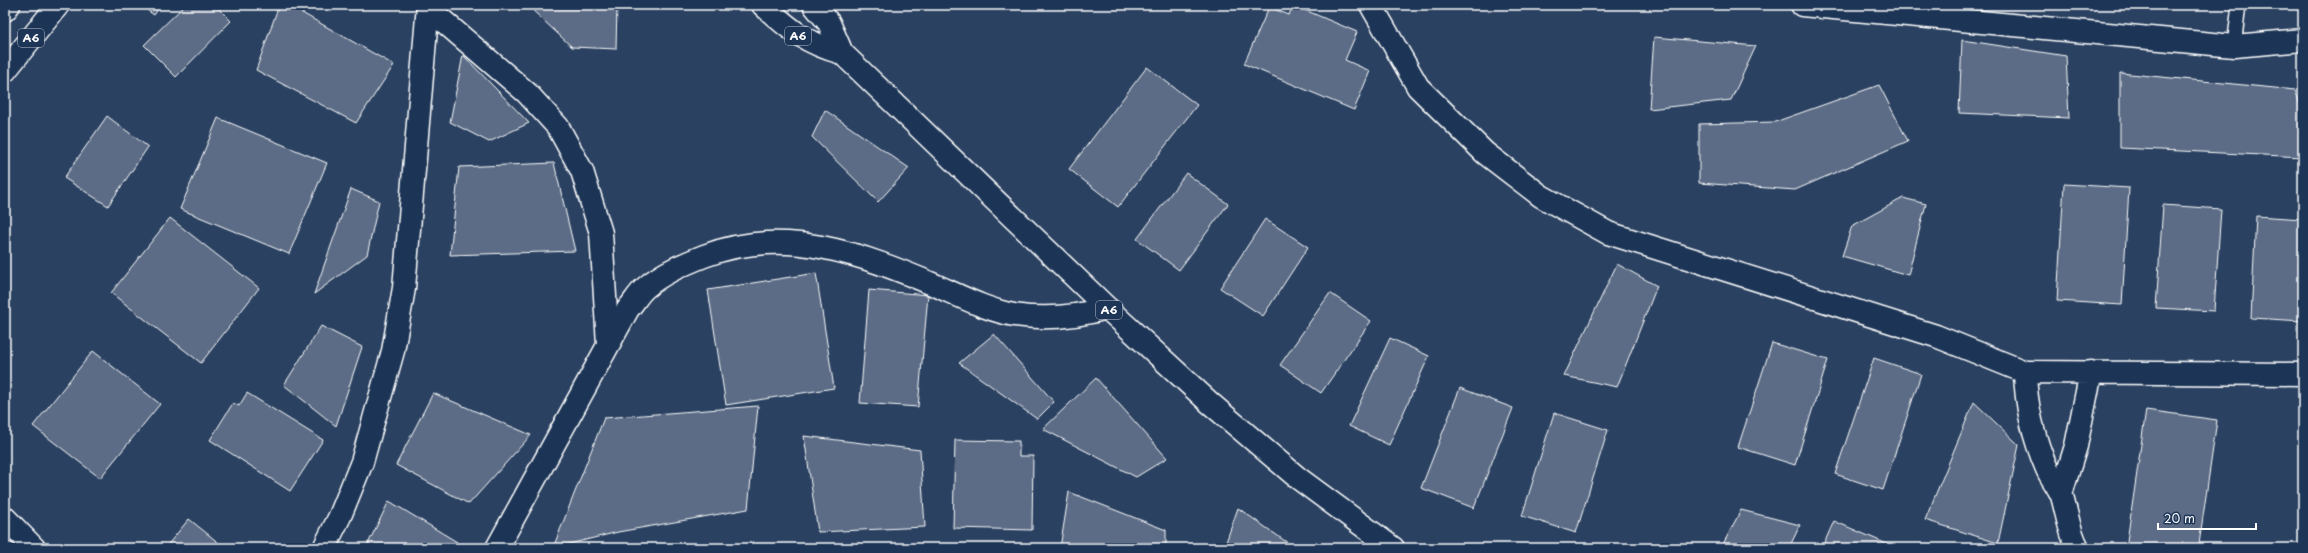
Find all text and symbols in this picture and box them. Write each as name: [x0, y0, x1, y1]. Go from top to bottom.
road number: A6: [785, 27, 811, 45]
road number: A6: [18, 29, 44, 47]
road number: A6: [1096, 301, 1122, 319]
scale bar: [2158, 505, 2256, 531]
text: 20 m: [2164, 509, 2195, 527]

